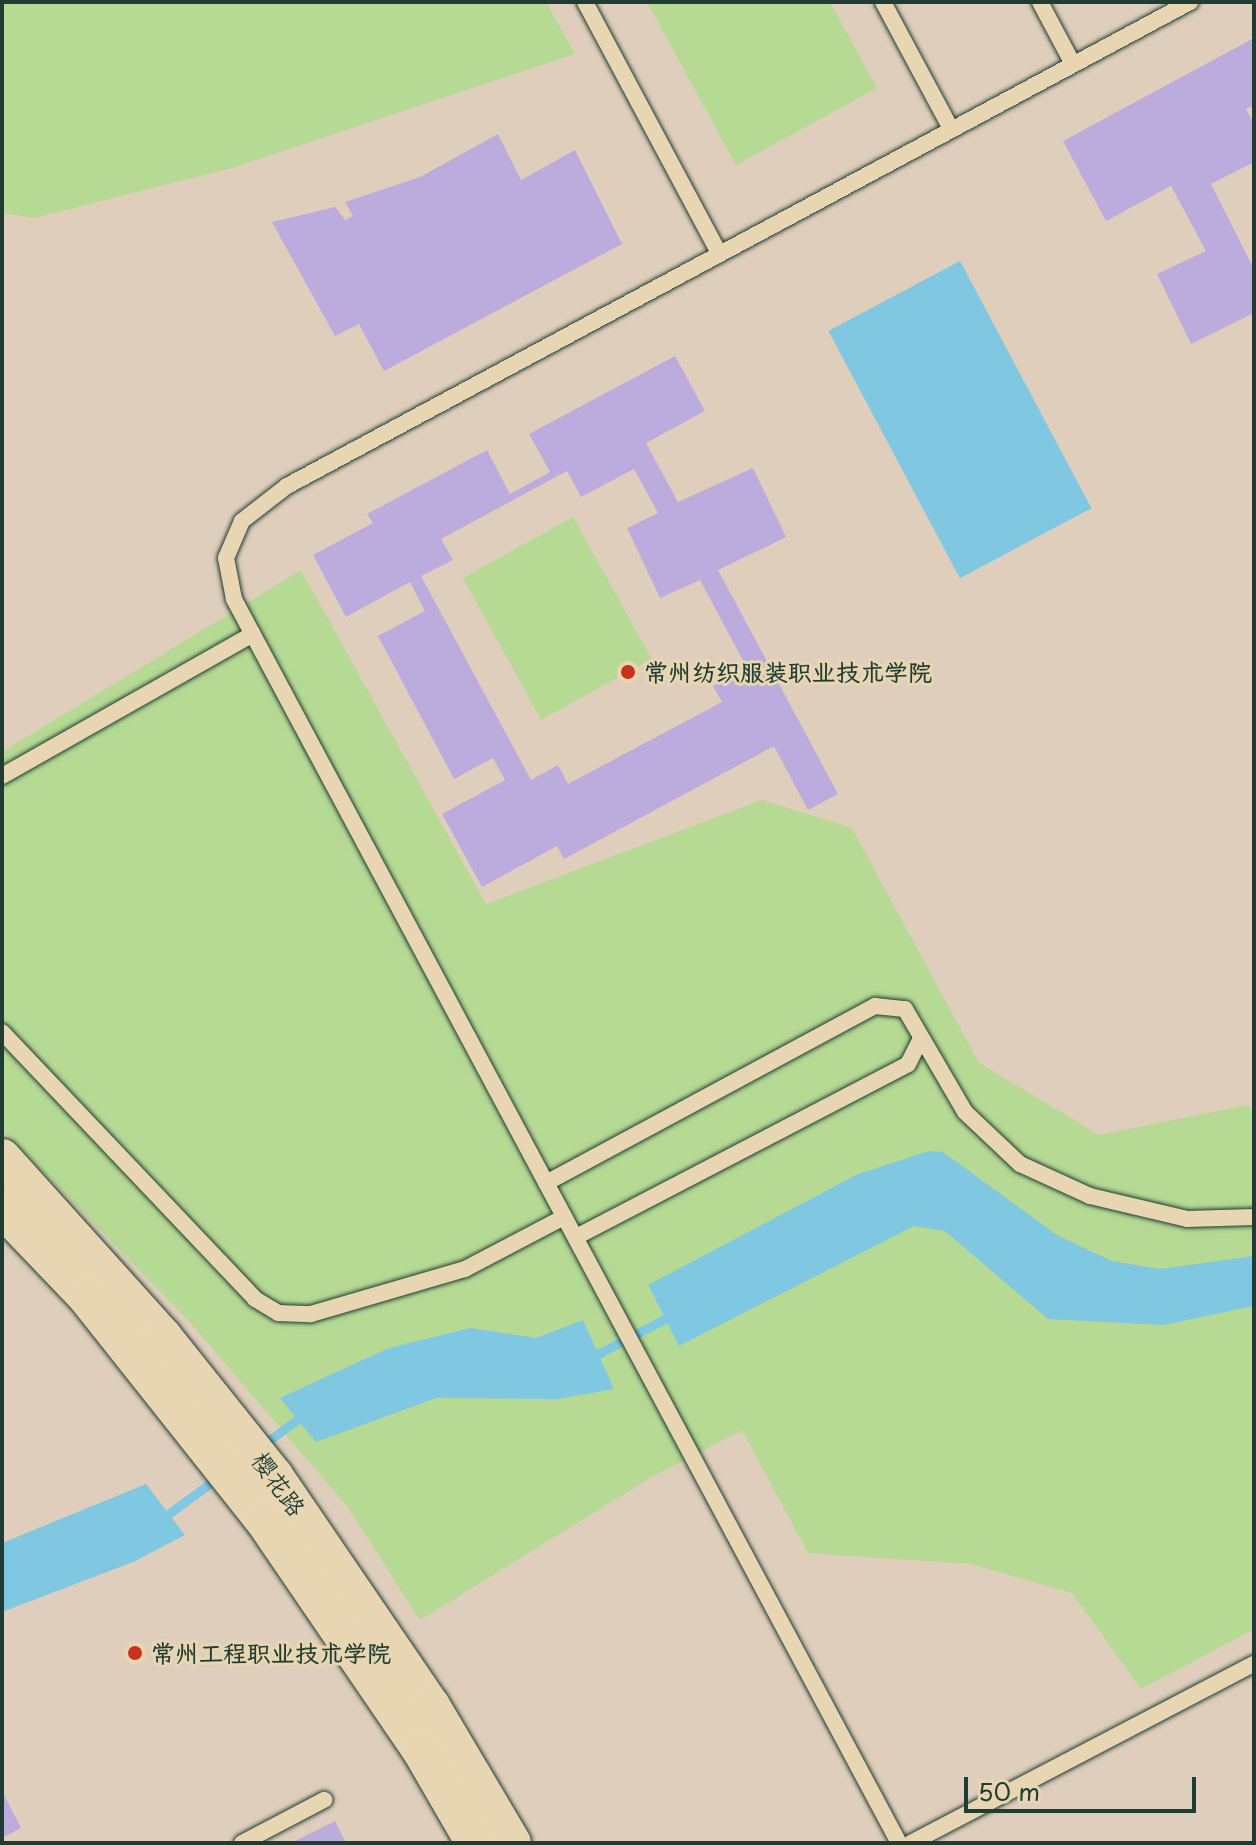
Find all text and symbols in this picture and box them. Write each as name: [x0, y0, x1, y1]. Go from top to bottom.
place label: 常州纺织服装职业技术学院: [644, 658, 932, 686]
marker: 常州纺织服装职业技术学院: [619, 663, 637, 681]
street label: 樱花路: [246, 1446, 312, 1522]
place label: 常州工程职业技术学院: [151, 1639, 391, 1667]
marker: 常州工程职业技术学院: [126, 1644, 144, 1662]
scale bar: [968, 1761, 1200, 1811]
text: 50 m: [978, 1773, 1040, 1809]

